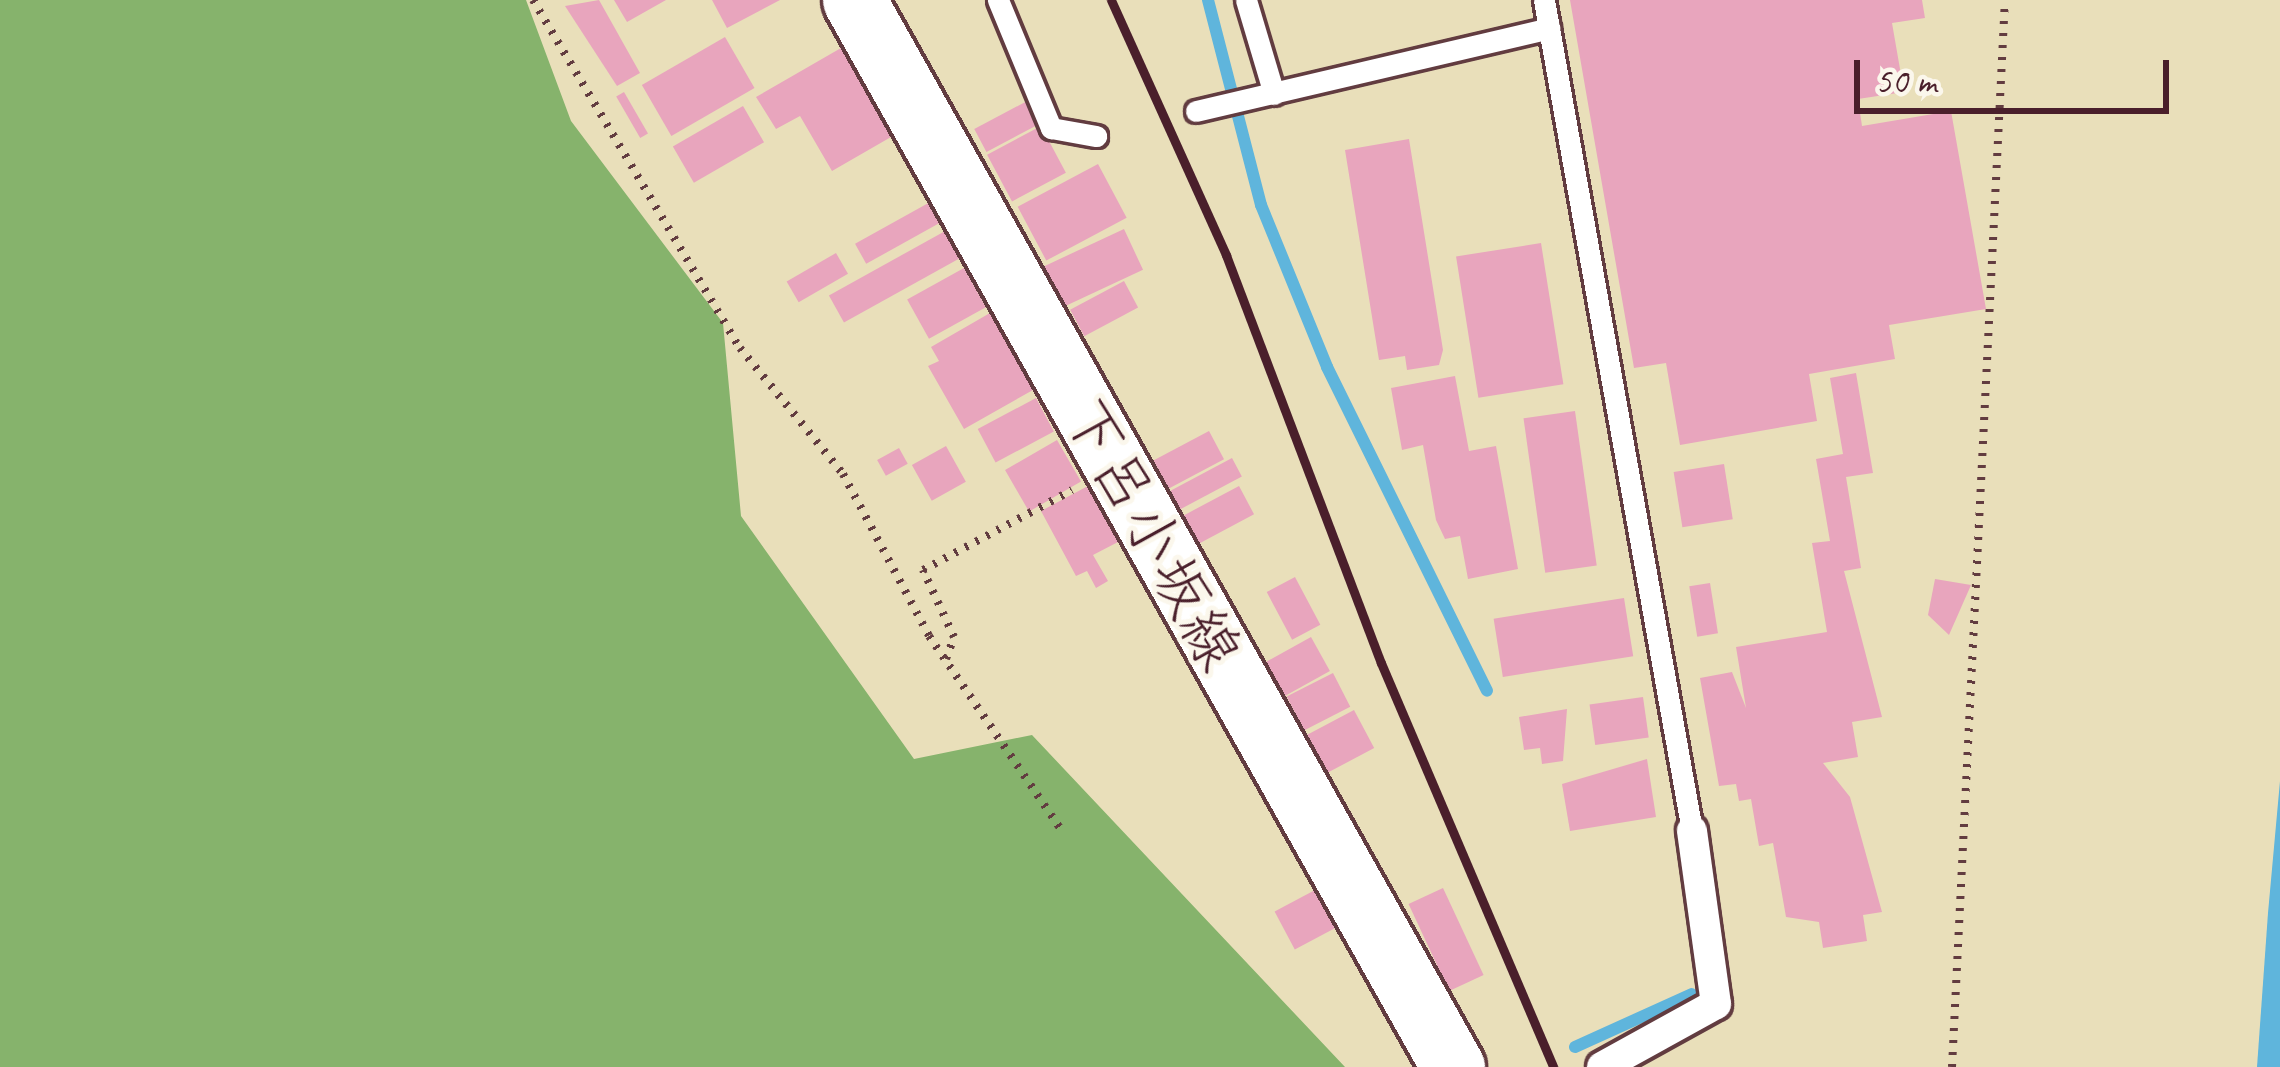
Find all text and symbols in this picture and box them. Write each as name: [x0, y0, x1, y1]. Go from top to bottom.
scale bar: [1860, 36, 2175, 110]
text: 50 m: [1875, 58, 1936, 104]
street label: 下呂小坂線: [1048, 385, 1256, 683]

